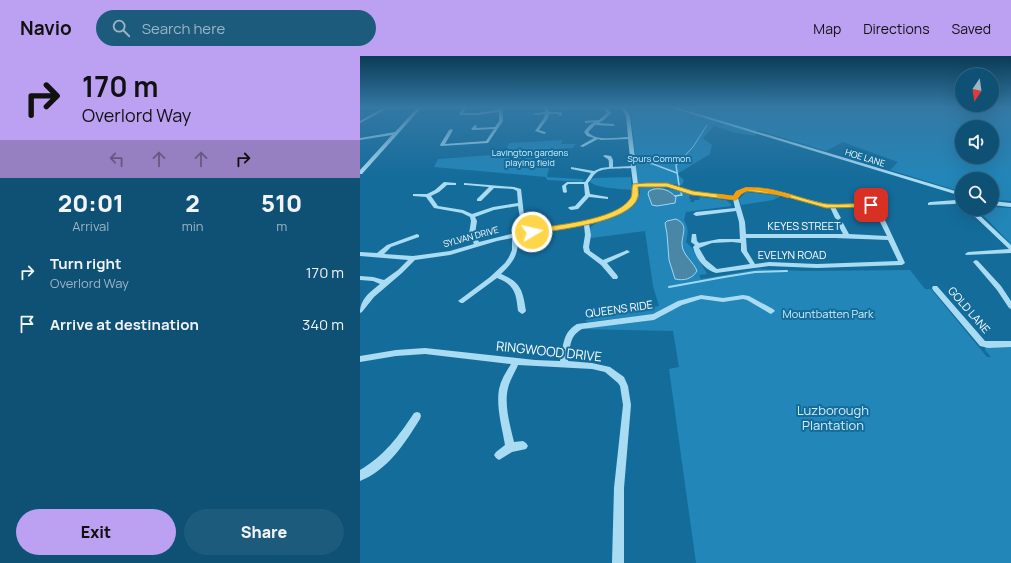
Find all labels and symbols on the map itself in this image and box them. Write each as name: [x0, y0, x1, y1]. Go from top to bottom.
north arrow: [955, 68, 999, 112]
street label: HOE LANE: [844, 145, 887, 170]
park label: Lavington gardens playing field: [492, 146, 569, 169]
park label: Spurs Common: [627, 152, 691, 165]
pin: [854, 188, 888, 222]
position arrow: [511, 211, 553, 253]
street label: KEYES STREET: [767, 218, 841, 233]
street label: SYLVAN DRIVE: [442, 223, 500, 250]
street label: EVELYN ROAD: [758, 247, 826, 262]
street label: GOLD LANE: [945, 283, 994, 336]
street label: QUEENS RIDE: [584, 296, 654, 321]
park label: Mountbatten Park: [783, 306, 874, 321]
street label: RINGWOOD DRIVE: [495, 337, 603, 365]
park label: Luzborough Plantation: [797, 401, 869, 434]

